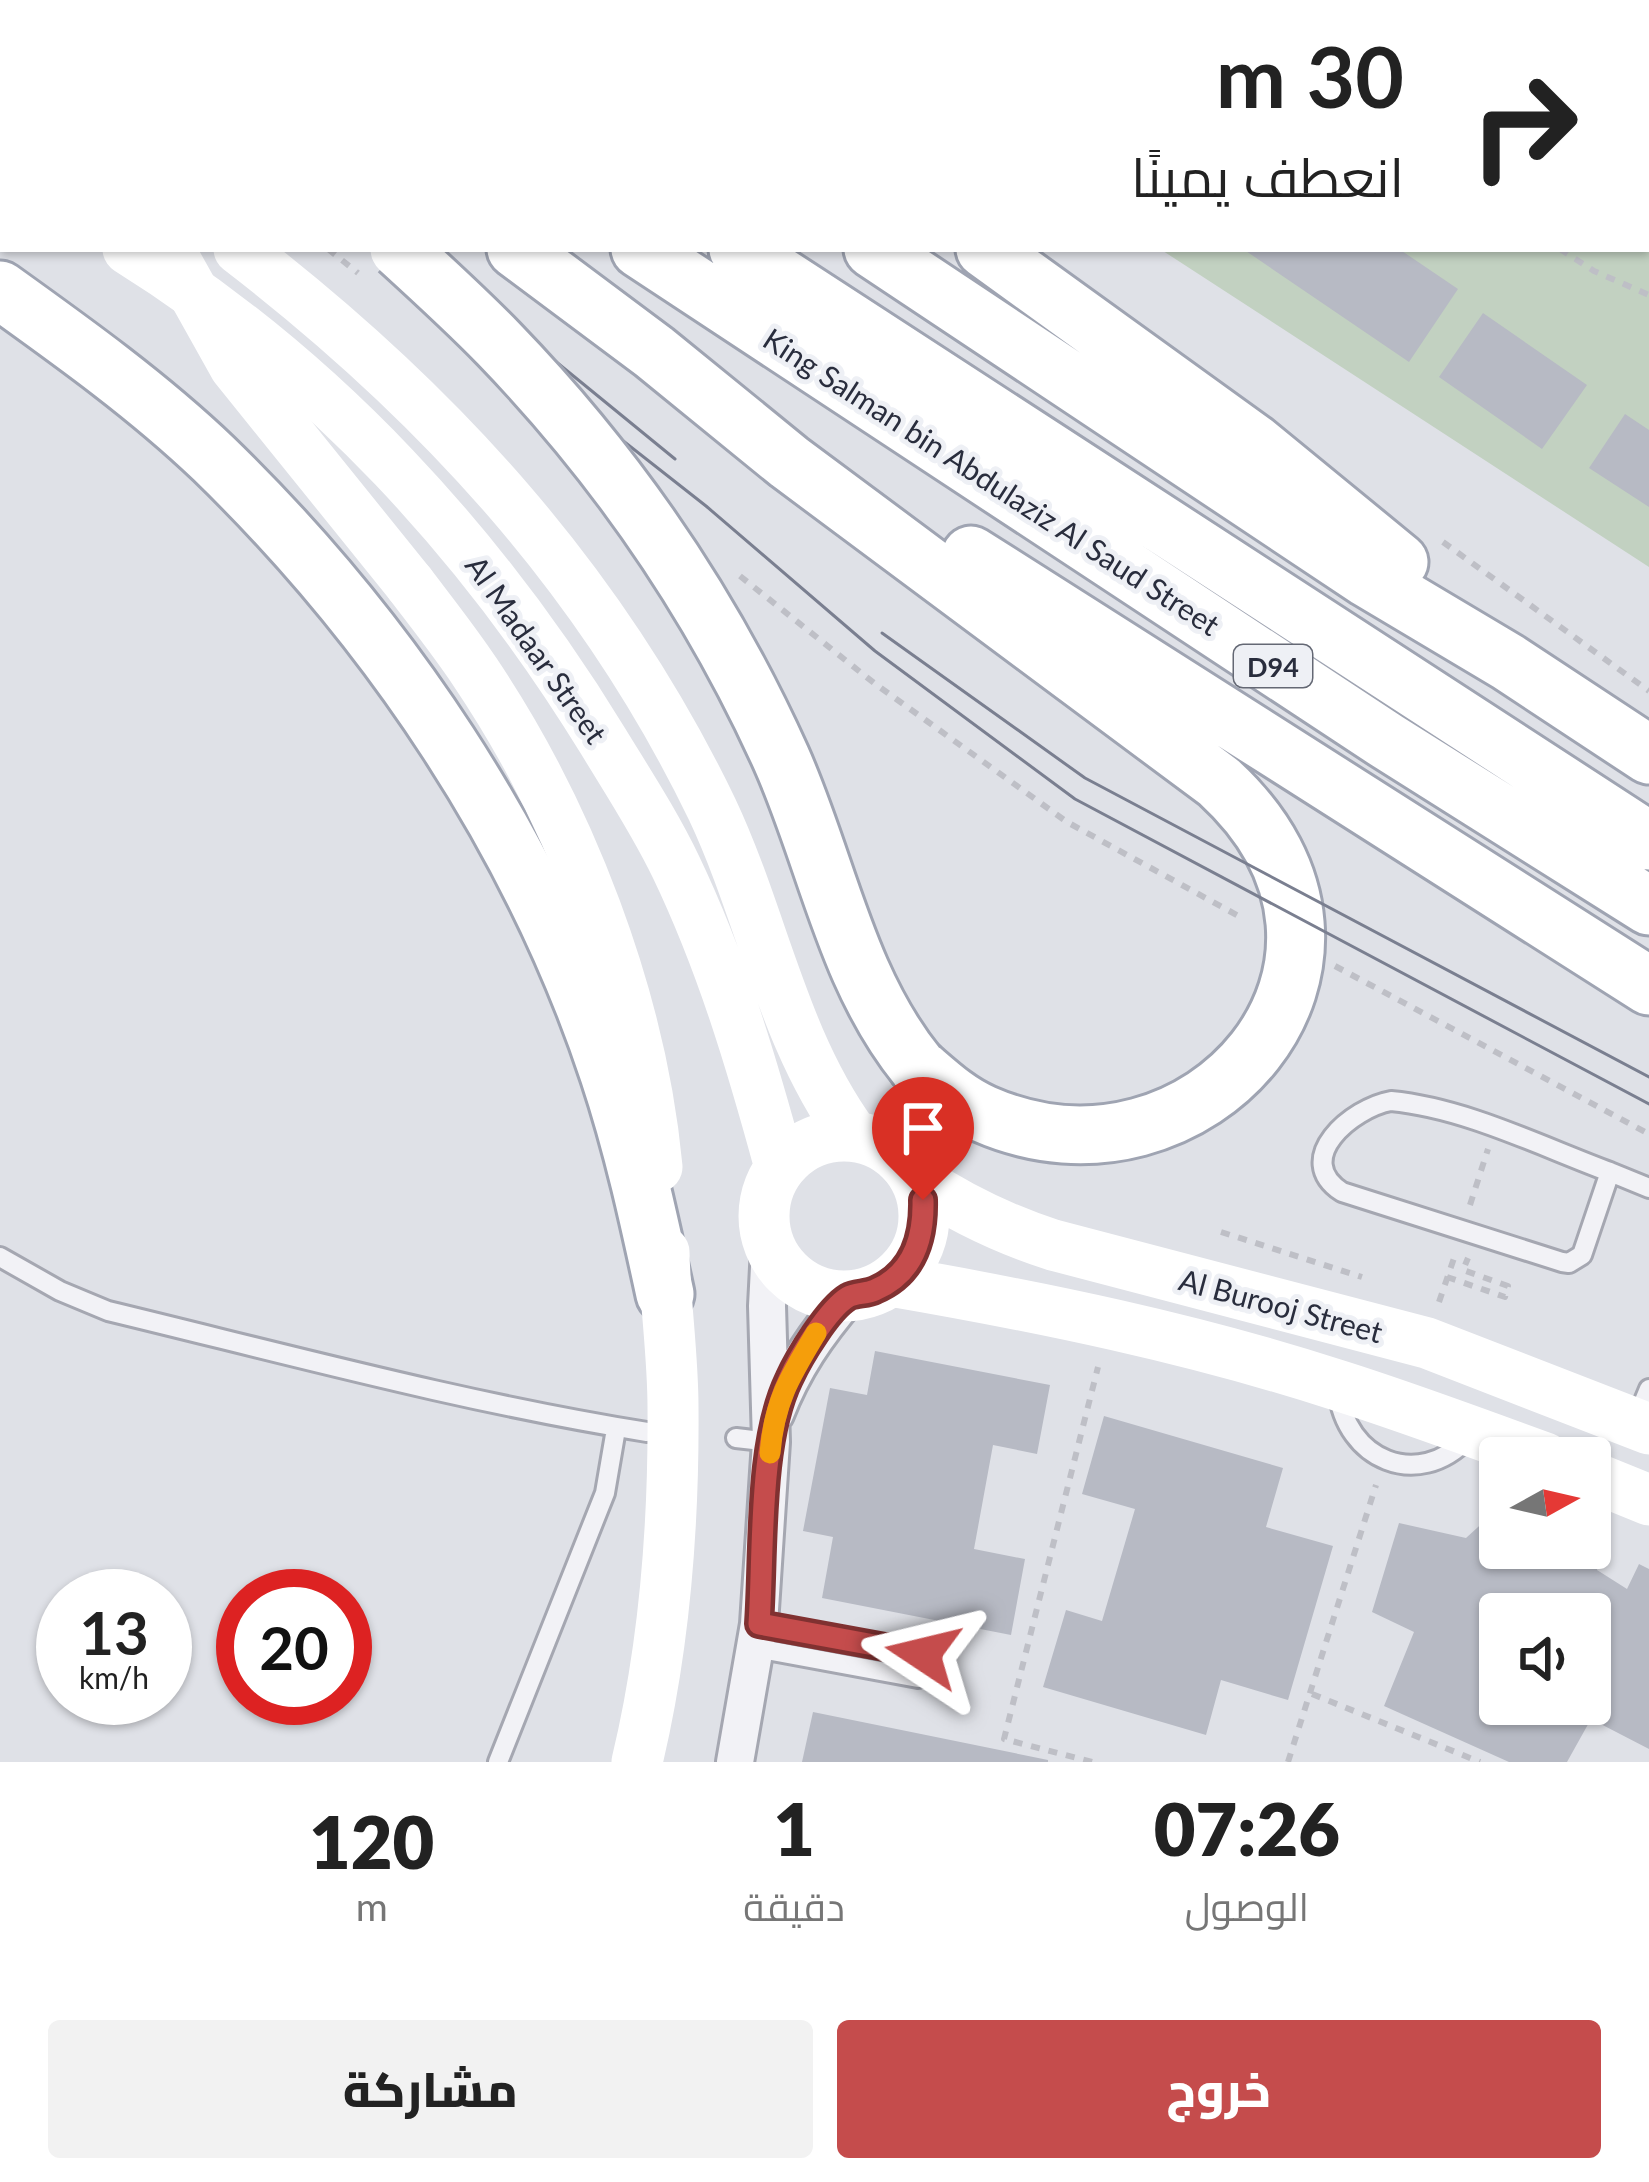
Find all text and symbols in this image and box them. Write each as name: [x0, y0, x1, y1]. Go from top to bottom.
text: 30 m: [1216, 25, 1404, 126]
icon: right: [1446, 48, 1602, 204]
text: انعطف يمينًا: [1131, 144, 1404, 209]
street label: King Salman bin Abdulaziz Al Saud Street: [757, 320, 1227, 642]
street label: Al Madaar Street: [459, 548, 615, 750]
road number: D94: [1234, 645, 1312, 687]
pin: [872, 1077, 974, 1200]
icon: arrive: [890, 1095, 956, 1161]
street label: Al Burooj Street: [1175, 1261, 1387, 1349]
north arrow: [1479, 1437, 1611, 1569]
map controls: [1479, 1437, 1611, 1725]
speed limit sign: 20: [216, 1569, 372, 1725]
position arrow: [860, 1591, 986, 1717]
button: sound: [1479, 1593, 1611, 1725]
text: 13: [79, 1596, 149, 1668]
text: km/h: [79, 1659, 149, 1695]
text: 1: [773, 1785, 815, 1871]
text: 07:26: [1154, 1785, 1340, 1871]
text: 120: [309, 1798, 434, 1884]
text: m: [356, 1883, 388, 1929]
text: دقيقة: [743, 1883, 845, 1929]
text: الوصول: [1185, 1883, 1309, 1929]
button: مشاركة: [48, 2020, 813, 2158]
button: خروج: [837, 2020, 1601, 2158]

